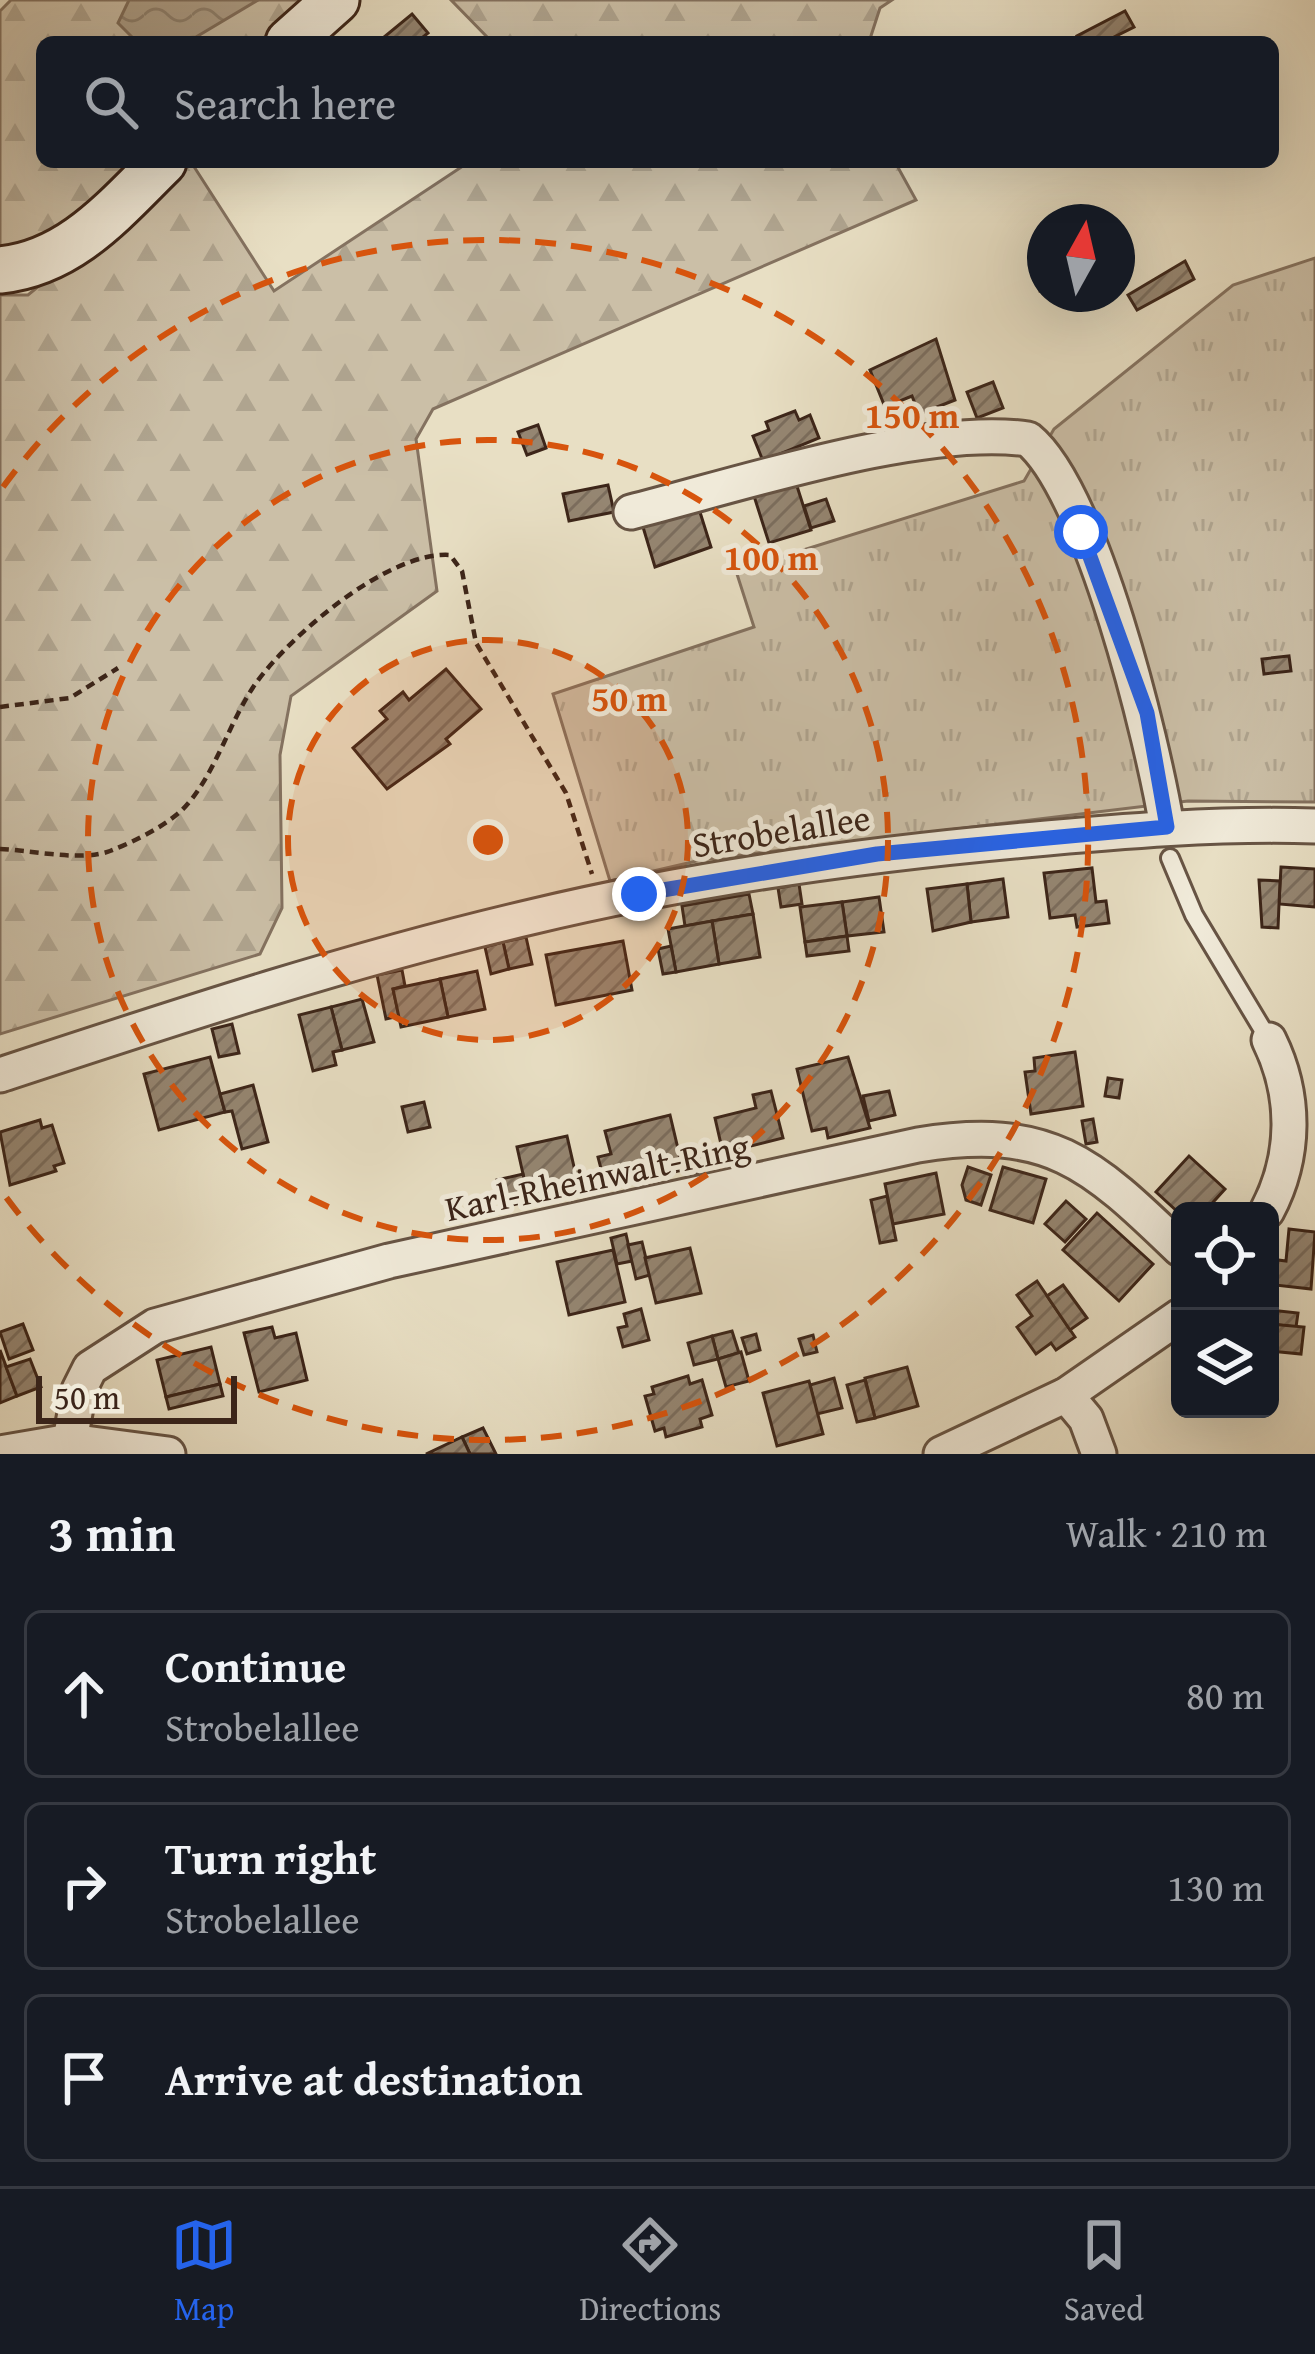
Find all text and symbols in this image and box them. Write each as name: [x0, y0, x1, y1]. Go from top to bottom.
search box: [36, 36, 1279, 168]
icon: search: [78, 69, 144, 135]
text: Search here: [174, 70, 396, 135]
north arrow: [1027, 204, 1135, 312]
text: 150 m: [865, 388, 960, 441]
route start: [1054, 505, 1108, 559]
text: 100 m: [724, 530, 819, 583]
text: 50 m: [591, 671, 667, 724]
street label: Strobelallee: [688, 790, 874, 870]
centre of rings: [467, 819, 509, 861]
route end: [612, 867, 666, 921]
street label: Karl-Rheinwalt-Ring: [440, 1118, 754, 1234]
map controls: [1171, 1202, 1279, 1418]
button: locate: [1171, 1202, 1279, 1310]
button: layers: [1171, 1310, 1279, 1418]
scale bar: [36, 1370, 237, 1423]
text: 50 m: [54, 1373, 120, 1421]
text: 3 min: [48, 1495, 175, 1570]
text: Walk · 210 m: [1066, 1504, 1267, 1561]
text: Continue: [165, 1633, 346, 1698]
icon: ahead: [51, 1661, 117, 1727]
text: 80 m: [1186, 1666, 1264, 1723]
text: Strobelallee: [165, 1698, 360, 1755]
text: Turn right: [165, 1825, 377, 1890]
icon: right: [51, 1853, 117, 1919]
text: 130 m: [1167, 1858, 1264, 1915]
text: Strobelallee: [165, 1890, 360, 1947]
icon: arrive: [51, 2045, 117, 2111]
text: Arrive at destination: [165, 2046, 583, 2111]
tab: Map: [171, 2212, 237, 2332]
tab: Directions: [580, 2212, 721, 2332]
tab: Saved: [1064, 2212, 1144, 2332]

